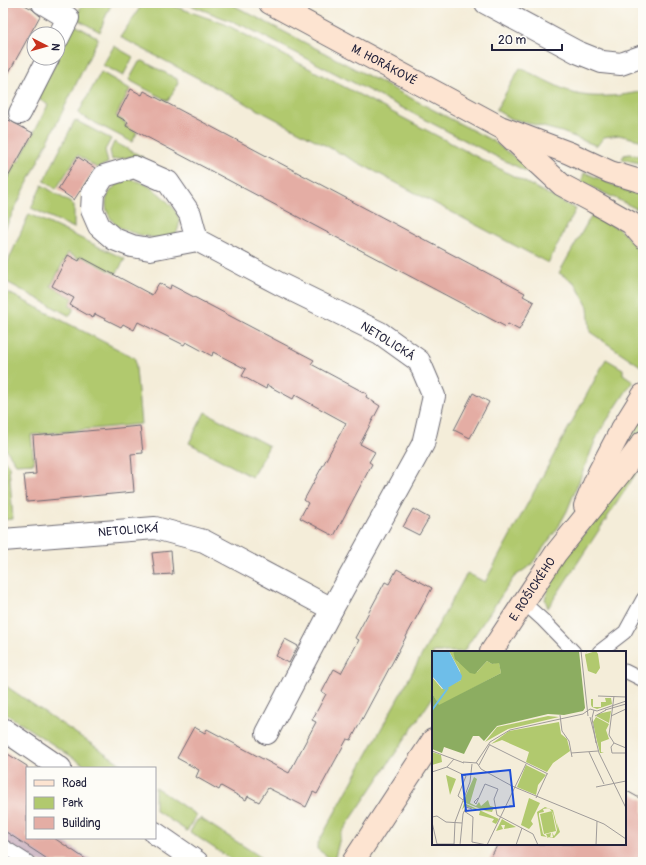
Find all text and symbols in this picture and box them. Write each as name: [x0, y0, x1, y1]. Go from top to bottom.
north arrow: [26, 26, 66, 66]
scale bar: [492, 26, 562, 52]
text: 20 m: [498, 33, 527, 48]
street label: M. HORÁKOVÉ: [349, 41, 420, 89]
text: N: [49, 43, 62, 52]
street label: NETOLICKÁ: [358, 318, 418, 364]
street label: NETOLICKÁ: [97, 519, 161, 540]
street label: E. ROŠICKÉHO: [506, 555, 559, 624]
inset map: [432, 651, 626, 845]
legend: [26, 767, 156, 839]
text: Road: [62, 776, 87, 791]
text: Park: [62, 796, 83, 811]
text: Building: [62, 816, 101, 831]

